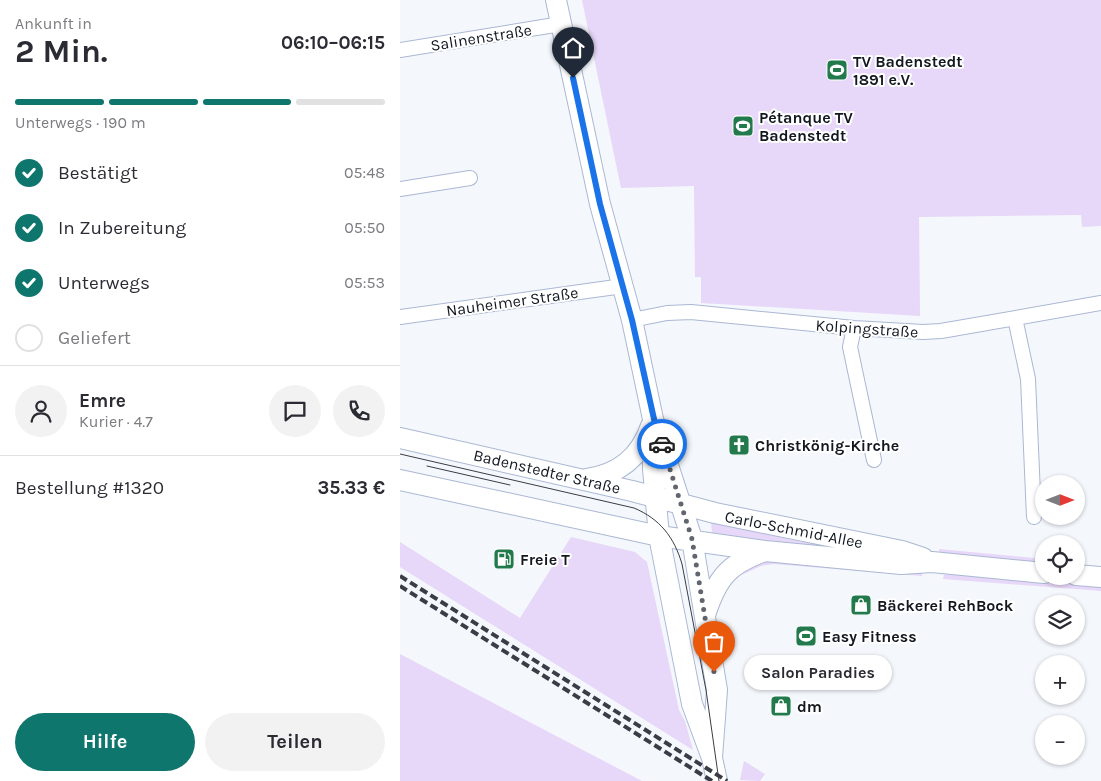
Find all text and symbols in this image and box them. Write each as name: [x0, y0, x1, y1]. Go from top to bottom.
text: Ankunft in: [15, 14, 92, 33]
street label: Salinenstraße: [429, 20, 533, 55]
pin: [552, 27, 594, 78]
text: 06:10–06:15: [281, 32, 385, 54]
text: 2 Min.: [15, 33, 108, 70]
icon: home: [559, 34, 587, 62]
place label: TV Badenstedt 1891 e.V.: [853, 52, 963, 89]
sports icon: TV Badenstedt 1891 e.V.: [825, 58, 849, 82]
place label: Pétanque TV Badenstedt: [759, 108, 853, 145]
text: Unterwegs · 190 m: [15, 113, 146, 132]
sports icon: Pétanque TV Badenstedt: [731, 114, 755, 138]
icon: check: [15, 159, 43, 187]
text: Bestätigt: [58, 162, 138, 184]
text: 05:48: [344, 163, 385, 182]
icon: check: [15, 214, 43, 242]
text: In Zubereitung: [58, 217, 186, 239]
text: 05:50: [344, 218, 385, 237]
icon: check: [15, 269, 43, 297]
text: Unterwegs: [58, 272, 150, 294]
text: 05:53: [344, 273, 385, 292]
street label: Nauheimer Straße: [445, 283, 579, 320]
street label: Kolpingstraße: [815, 315, 919, 342]
text: Geliefert: [58, 327, 131, 349]
button: person: [15, 385, 67, 437]
button: chat: [269, 385, 321, 437]
button: phone: [333, 385, 385, 437]
text: Emre: [79, 390, 126, 412]
text: Kurier · 4.7: [79, 412, 153, 431]
courier: [637, 419, 687, 469]
icon: car: [648, 430, 676, 458]
church icon: Christkönig-Kirche: [727, 433, 751, 457]
place label: Christkönig-Kirche: [755, 436, 899, 455]
street label: Badenstedter Straße: [471, 445, 622, 498]
north arrow: [1035, 475, 1085, 525]
map controls: [1035, 475, 1085, 765]
text: Bestellung #1320: [15, 477, 164, 499]
text: 35.33 €: [318, 477, 385, 499]
street label: Carlo-Schmid-Allee: [723, 507, 865, 552]
button: locate: [1035, 535, 1085, 585]
fuel station icon: Freie T: [492, 547, 516, 571]
place label: Freie T: [520, 550, 570, 569]
shop icon: Bäckerei RehBock: [849, 593, 873, 617]
button: layers: [1035, 595, 1085, 645]
place label: Bäckerei RehBock: [877, 596, 1014, 615]
pin: [693, 621, 735, 672]
sports icon: Easy Fitness: [794, 624, 818, 648]
place label: Easy Fitness: [822, 627, 917, 646]
icon: bag: [700, 628, 728, 656]
callout: Salon Paradies: [744, 654, 892, 690]
button: +: [1035, 655, 1085, 705]
text: Salon Paradies: [761, 663, 875, 682]
shop icon: dm: [769, 694, 793, 718]
place label: dm: [797, 697, 822, 716]
button: Hilfe: [15, 713, 195, 771]
button: Teilen: [205, 713, 385, 771]
button: −: [1035, 715, 1085, 765]

